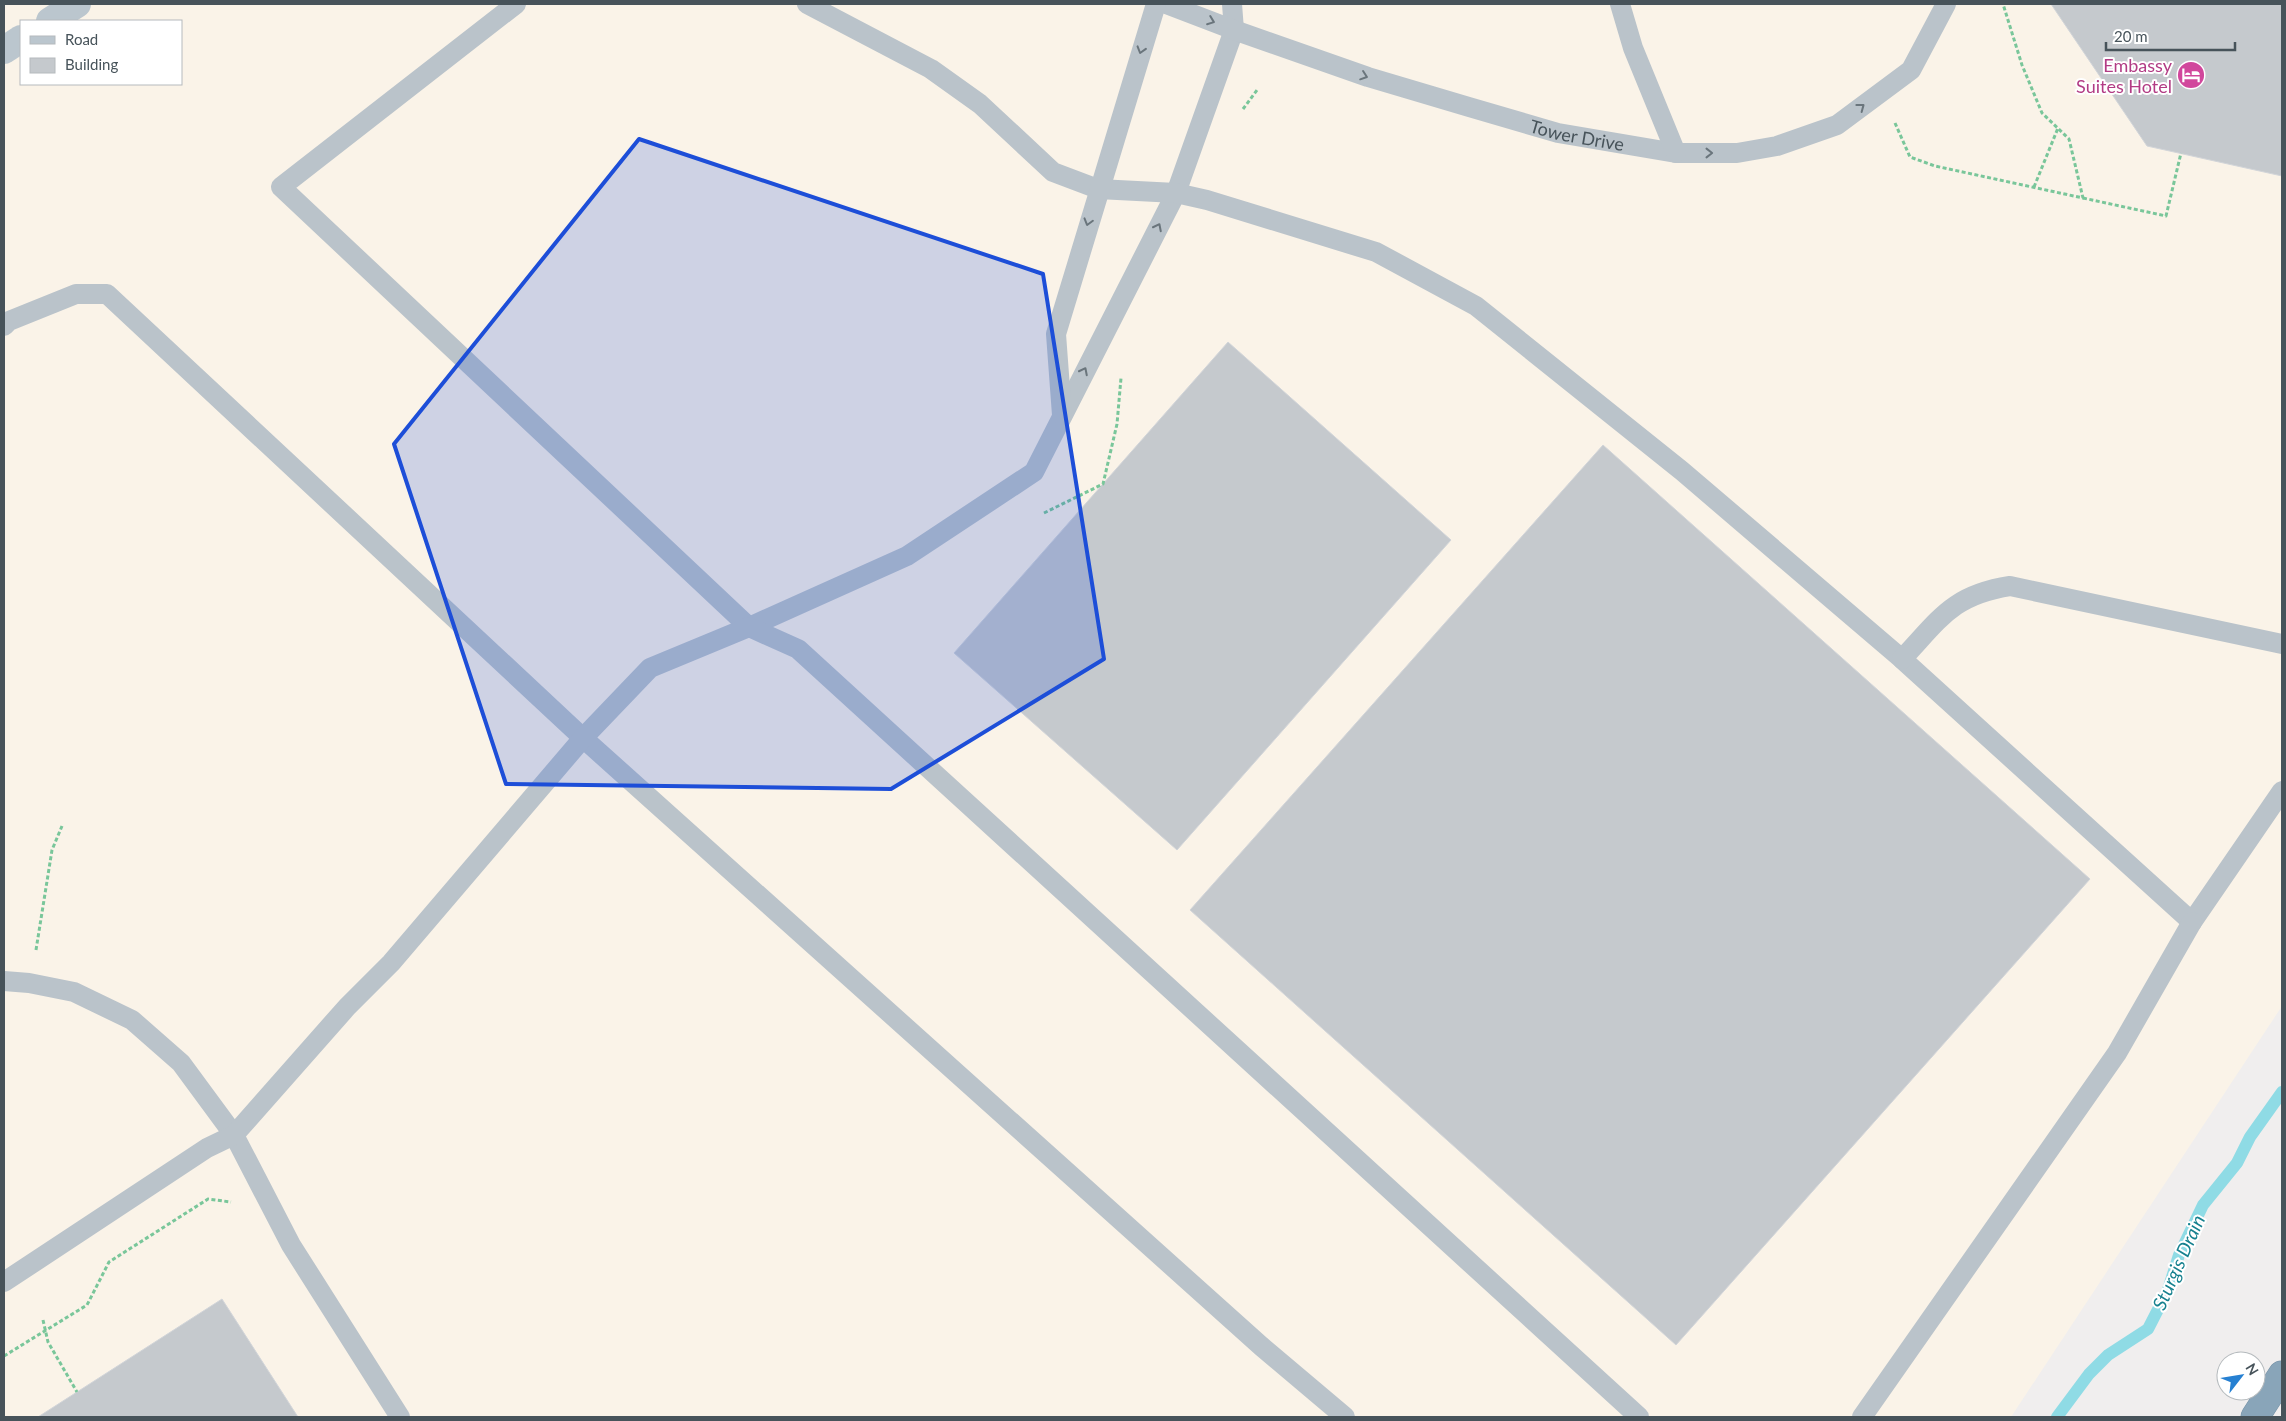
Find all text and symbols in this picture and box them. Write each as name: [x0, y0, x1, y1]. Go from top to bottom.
one-way arrow: [1206, 15, 1215, 26]
legend: [20, 20, 182, 85]
scale bar: [2106, 20, 2235, 52]
text: 20 m: [2114, 27, 2148, 45]
text: Road: [65, 30, 98, 48]
one-way arrow: [1136, 45, 1146, 54]
place label: Embassy Suites Hotel: [2076, 54, 2173, 97]
text: Building: [65, 55, 118, 73]
hotel icon: Embassy Suites Hotel: [2176, 60, 2206, 90]
one-way arrow: [1359, 70, 1368, 80]
one-way arrow: [1855, 104, 1865, 113]
street label: Tower Drive: [1527, 114, 1626, 155]
one-way arrow: [1706, 148, 1713, 158]
one-way arrow: [1084, 218, 1094, 226]
one-way arrow: [1152, 223, 1162, 232]
one-way arrow: [1078, 368, 1088, 377]
water label: Sturgis Drain: [2147, 1211, 2209, 1313]
north arrow: [2216, 1351, 2266, 1401]
text: N: [2243, 1360, 2263, 1378]

